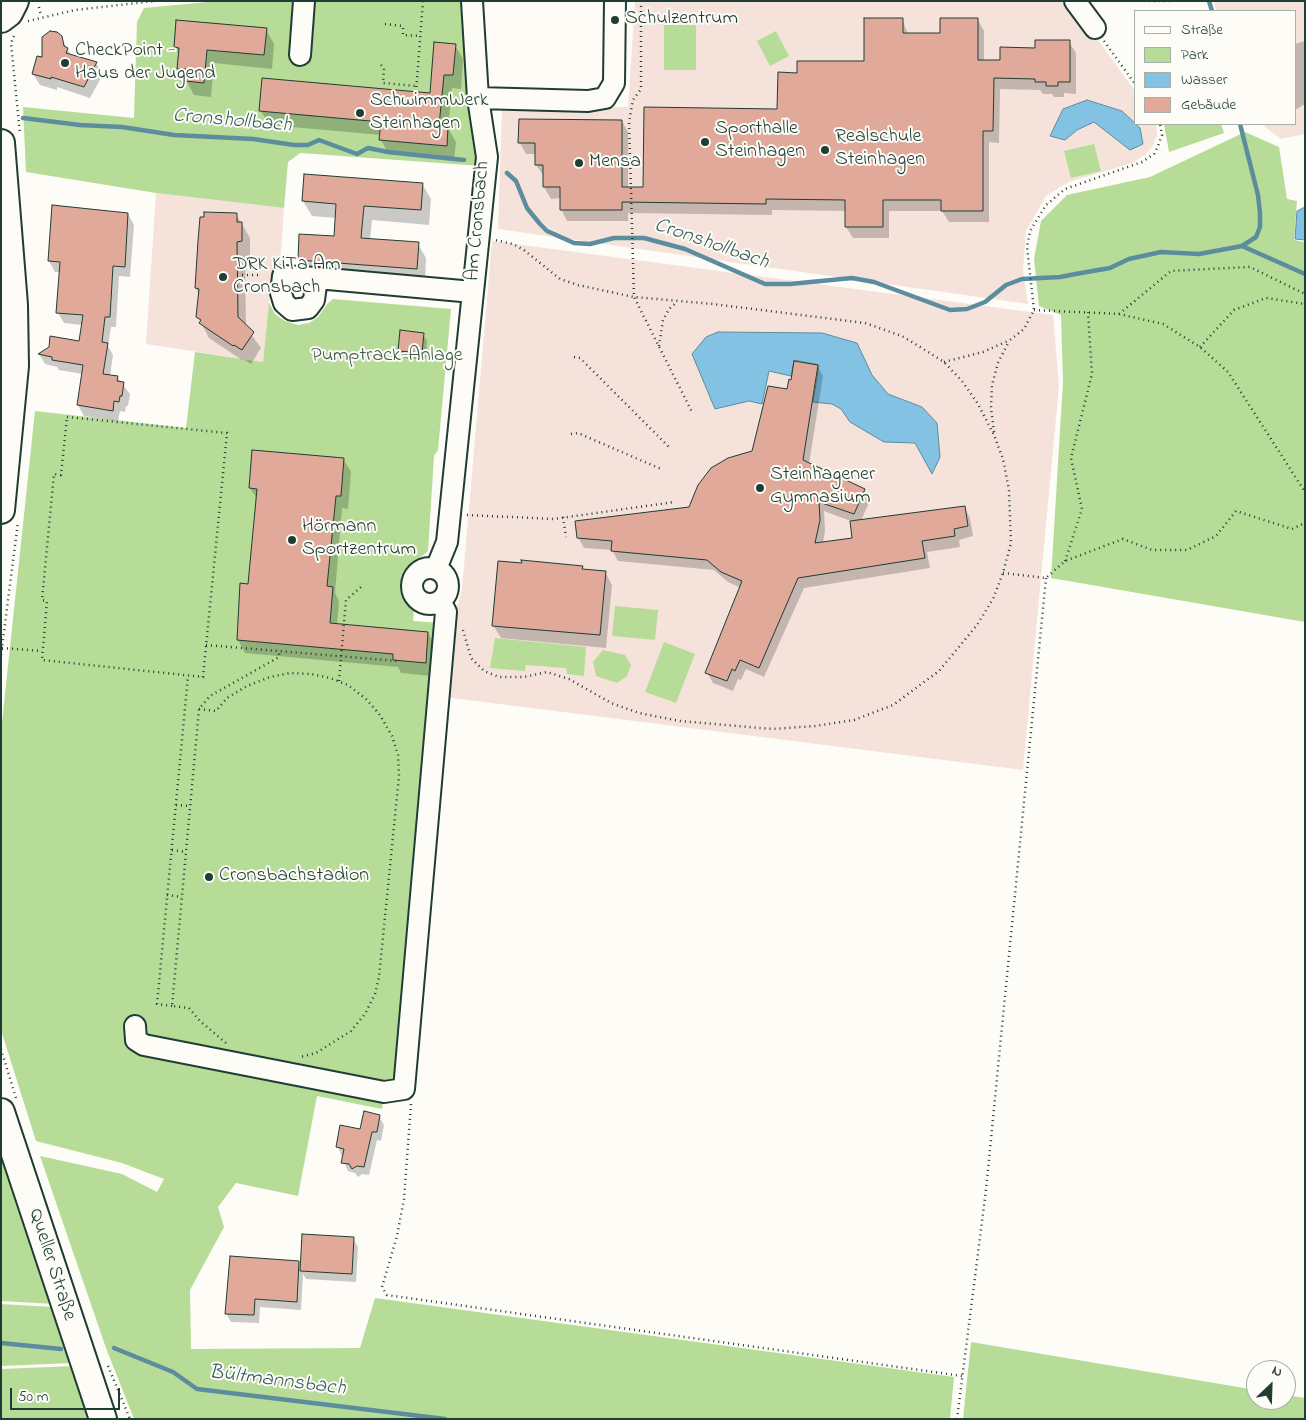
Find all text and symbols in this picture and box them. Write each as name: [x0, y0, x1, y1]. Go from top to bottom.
place label: Schulzentrum: [625, 8, 738, 32]
legend: [1134, 10, 1296, 125]
marker: Schulzentrum: [609, 14, 621, 26]
text: Straße: [1181, 19, 1223, 41]
place label: CheckPoint - Haus der Jugend: [75, 40, 216, 87]
text: Park: [1181, 44, 1208, 66]
marker: CheckPoint - Haus der Jugend: [59, 57, 71, 69]
text: Wasser: [1181, 69, 1227, 91]
place label: SchwimmWerk Steinhagen: [370, 90, 488, 137]
text: Gebäude: [1181, 94, 1236, 116]
water label: Cronshollbach: [172, 104, 292, 140]
marker: SchwimmWerk Steinhagen: [354, 107, 366, 119]
place label: Sporthalle Steinhagen: [715, 118, 805, 165]
place label: Realschule Steinhagen: [835, 126, 925, 173]
marker: Sporthalle Steinhagen: [699, 136, 711, 148]
marker: Realschule Steinhagen: [819, 144, 831, 156]
place label: Mensa: [589, 151, 641, 175]
marker: Mensa: [573, 157, 585, 169]
street label: Am Cronsbach: [462, 160, 496, 282]
water label: Cronshollbach: [651, 214, 771, 276]
place label: DRK KiTa Am Cronsbach: [233, 254, 341, 301]
marker: DRK KiTa Am Cronsbach: [217, 271, 229, 283]
park label: Pumptrack-Anlage: [311, 345, 463, 369]
place label: Steinhagener Gymnasium: [770, 464, 875, 511]
marker: Steinhagener Gymnasium: [754, 482, 766, 494]
place label: Hörmann Sportzentrum: [302, 516, 416, 563]
marker: Hörmann Sportzentrum: [286, 534, 298, 546]
place label: Cronsbachstadion: [219, 865, 369, 889]
marker: Cronsbachstadion: [203, 871, 215, 883]
street label: Queller Straße: [22, 1206, 80, 1324]
north arrow: [1246, 1360, 1296, 1410]
text: N: [1268, 1360, 1285, 1383]
water label: Bültmannsbach: [207, 1361, 347, 1403]
scale bar: [12, 1378, 122, 1410]
text: 50 m: [18, 1386, 48, 1408]

